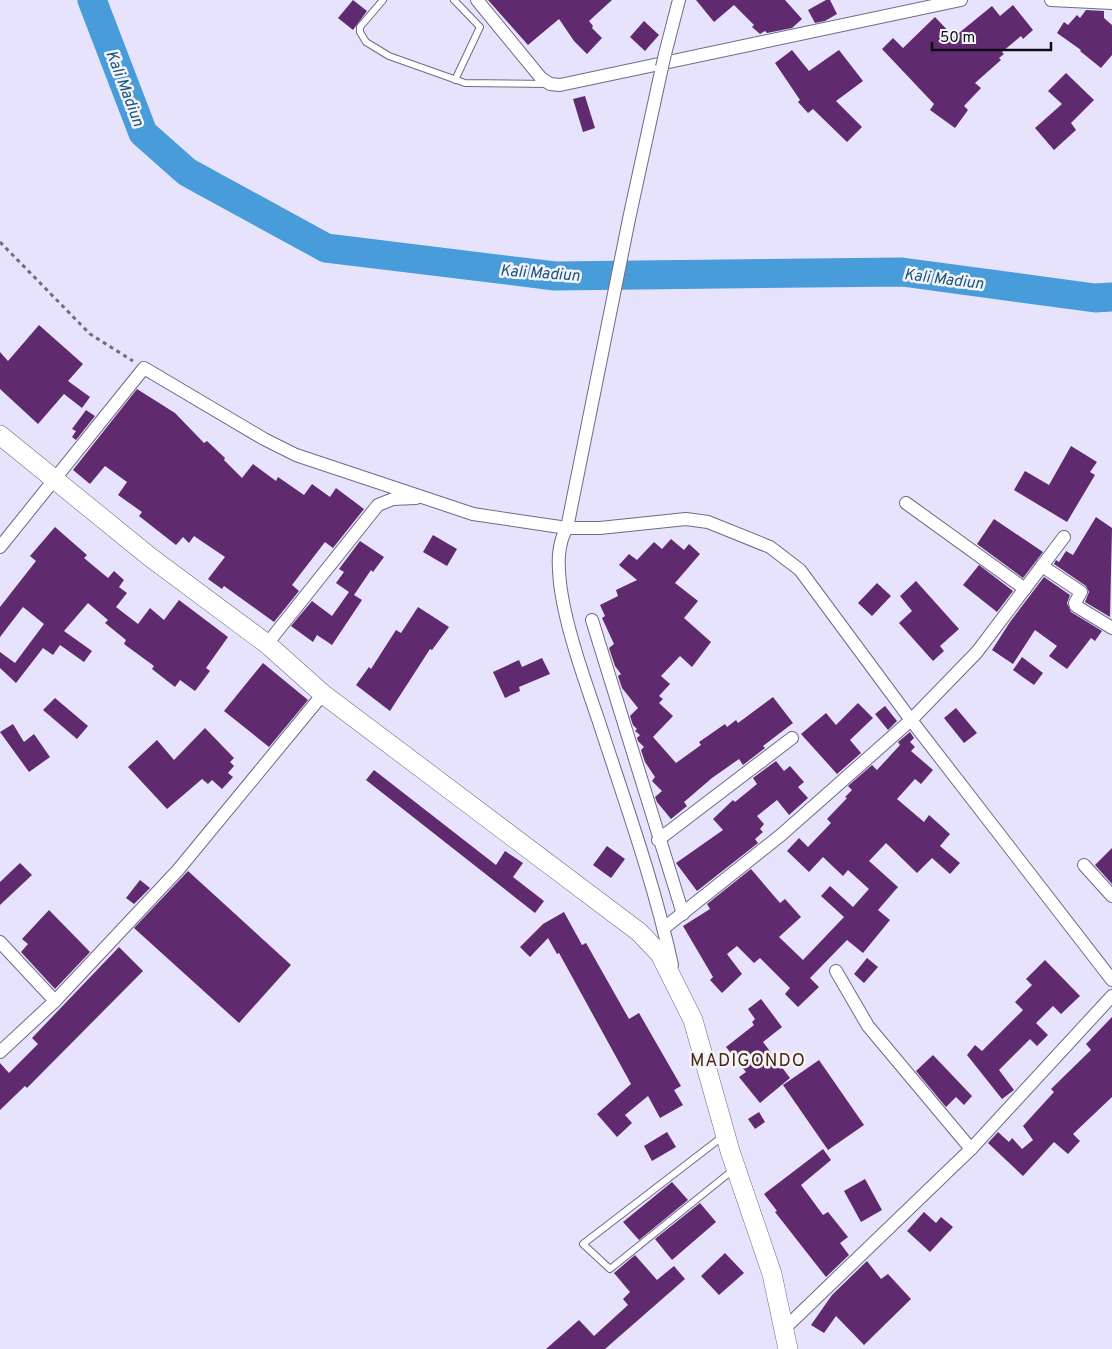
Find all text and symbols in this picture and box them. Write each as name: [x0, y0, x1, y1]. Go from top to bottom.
scale bar: [932, 20, 1051, 52]
text: 50 m: [940, 29, 975, 48]
water label: Kali Madiun: [100, 48, 148, 130]
water label: Kali Madiun: [499, 261, 581, 287]
water label: Kali Madiun: [903, 265, 985, 295]
district label: MADIGONDO: [690, 1050, 806, 1073]

